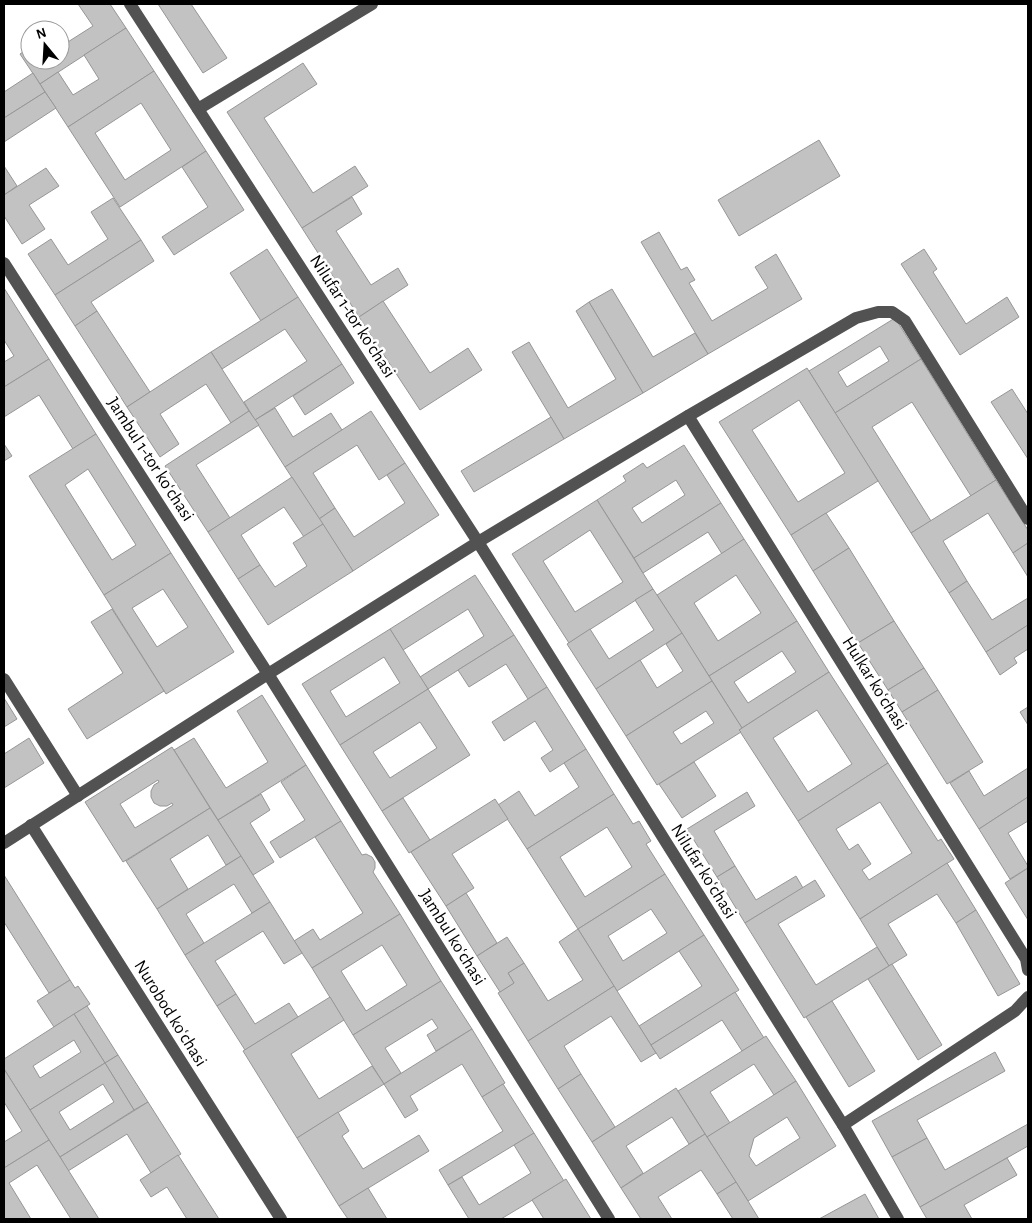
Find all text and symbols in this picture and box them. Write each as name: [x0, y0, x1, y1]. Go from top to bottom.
north arrow: [20, 20, 70, 70]
text: N: [34, 25, 48, 42]
street label: Nilufar 1-tor koʻchasi: [306, 252, 398, 381]
street label: Jambul 1-tor koʻchasi: [103, 394, 197, 525]
street label: Hulkar koʻchasi: [838, 634, 910, 733]
street label: Nilufar koʻchasi: [667, 821, 739, 922]
street label: Jambul koʻchasi: [416, 887, 489, 989]
street label: Nurobod koʻchasi: [130, 957, 210, 1070]

